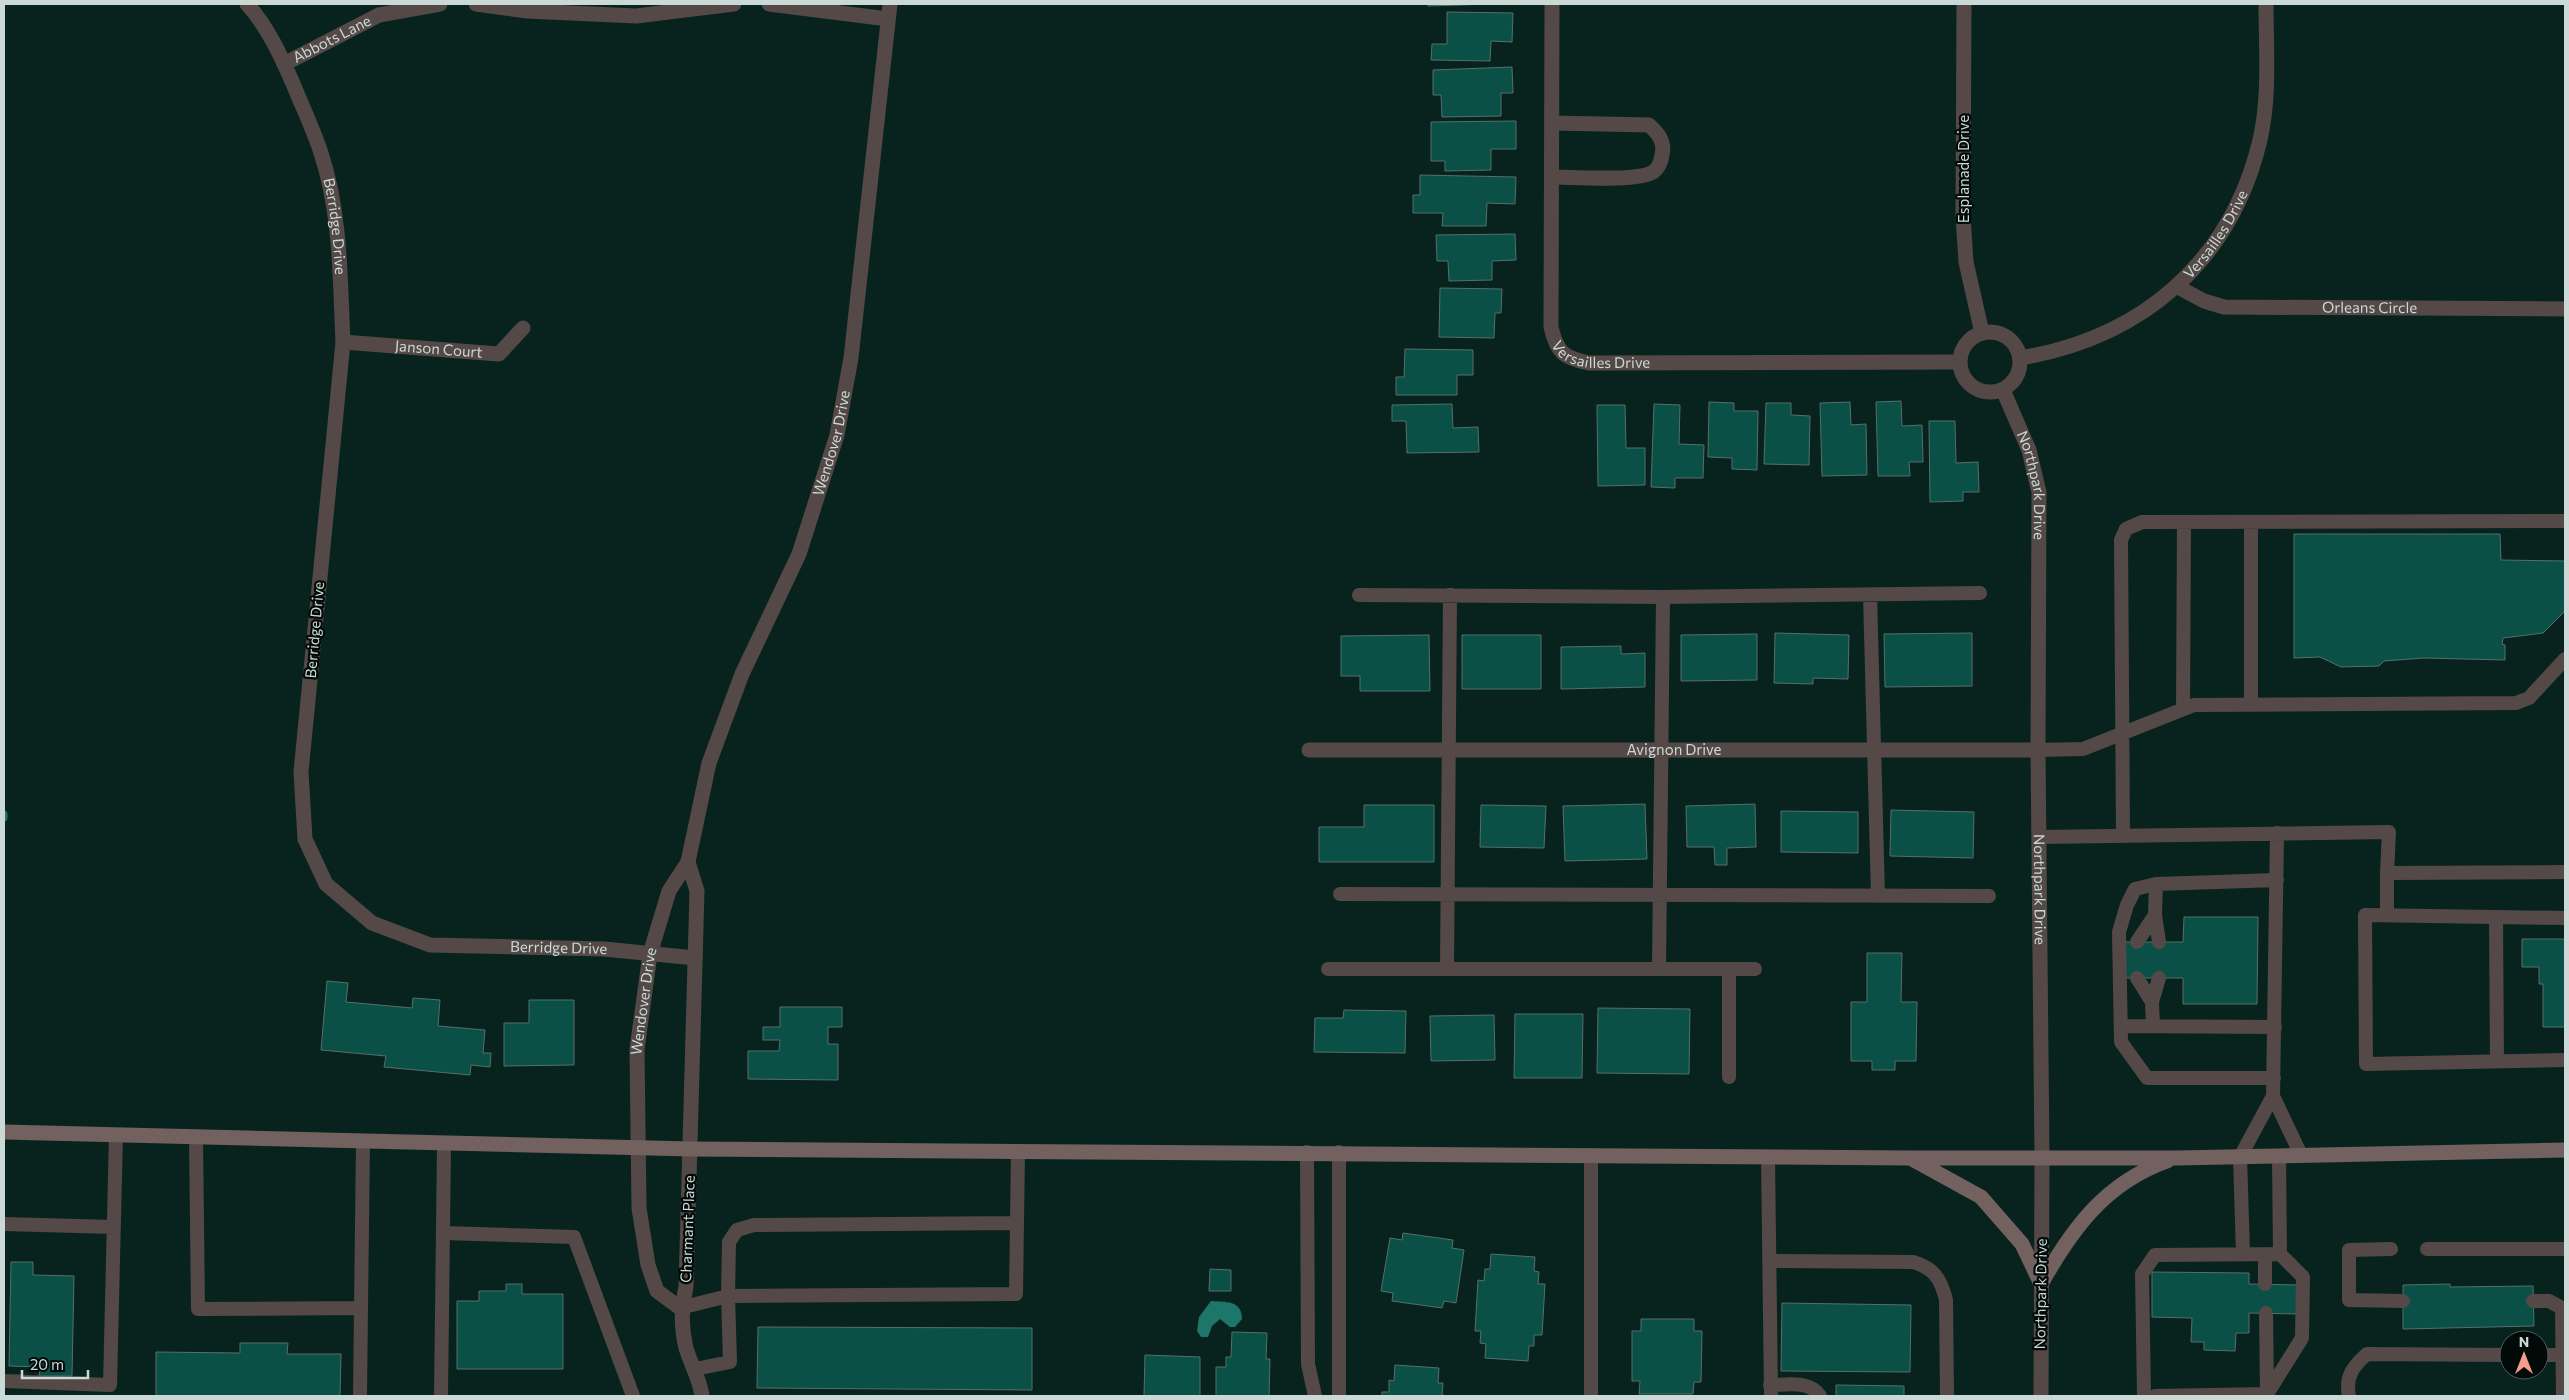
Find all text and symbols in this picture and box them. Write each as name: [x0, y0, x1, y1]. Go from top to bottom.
street label: Abbots Lane: [289, 11, 374, 66]
street label: Esplanade Drive: [1954, 115, 1972, 223]
street label: Berridge Drive: [320, 176, 350, 275]
street label: Versailles Drive: [2179, 187, 2251, 282]
street label: Orleans Circle: [2322, 298, 2417, 316]
street label: Janson Court: [394, 336, 483, 361]
street label: Versailles Drive: [1548, 337, 1650, 371]
street label: Wendover Drive: [808, 389, 853, 498]
street label: Northpark Drive: [2014, 428, 2049, 540]
street label: Berridge Drive: [301, 581, 327, 679]
street label: Avignon Drive: [1627, 740, 1721, 758]
street label: Northpark Drive: [2031, 834, 2050, 945]
street label: Berridge Drive: [510, 937, 608, 957]
street label: Wendover Drive: [626, 945, 660, 1056]
street label: Charmant Place: [676, 1175, 698, 1283]
street label: Northpark Drive: [2030, 1238, 2050, 1350]
north arrow: [2499, 1330, 2549, 1380]
text: N: [2519, 1333, 2529, 1350]
scale bar: [22, 1348, 89, 1380]
text: 20 m: [30, 1355, 64, 1373]

